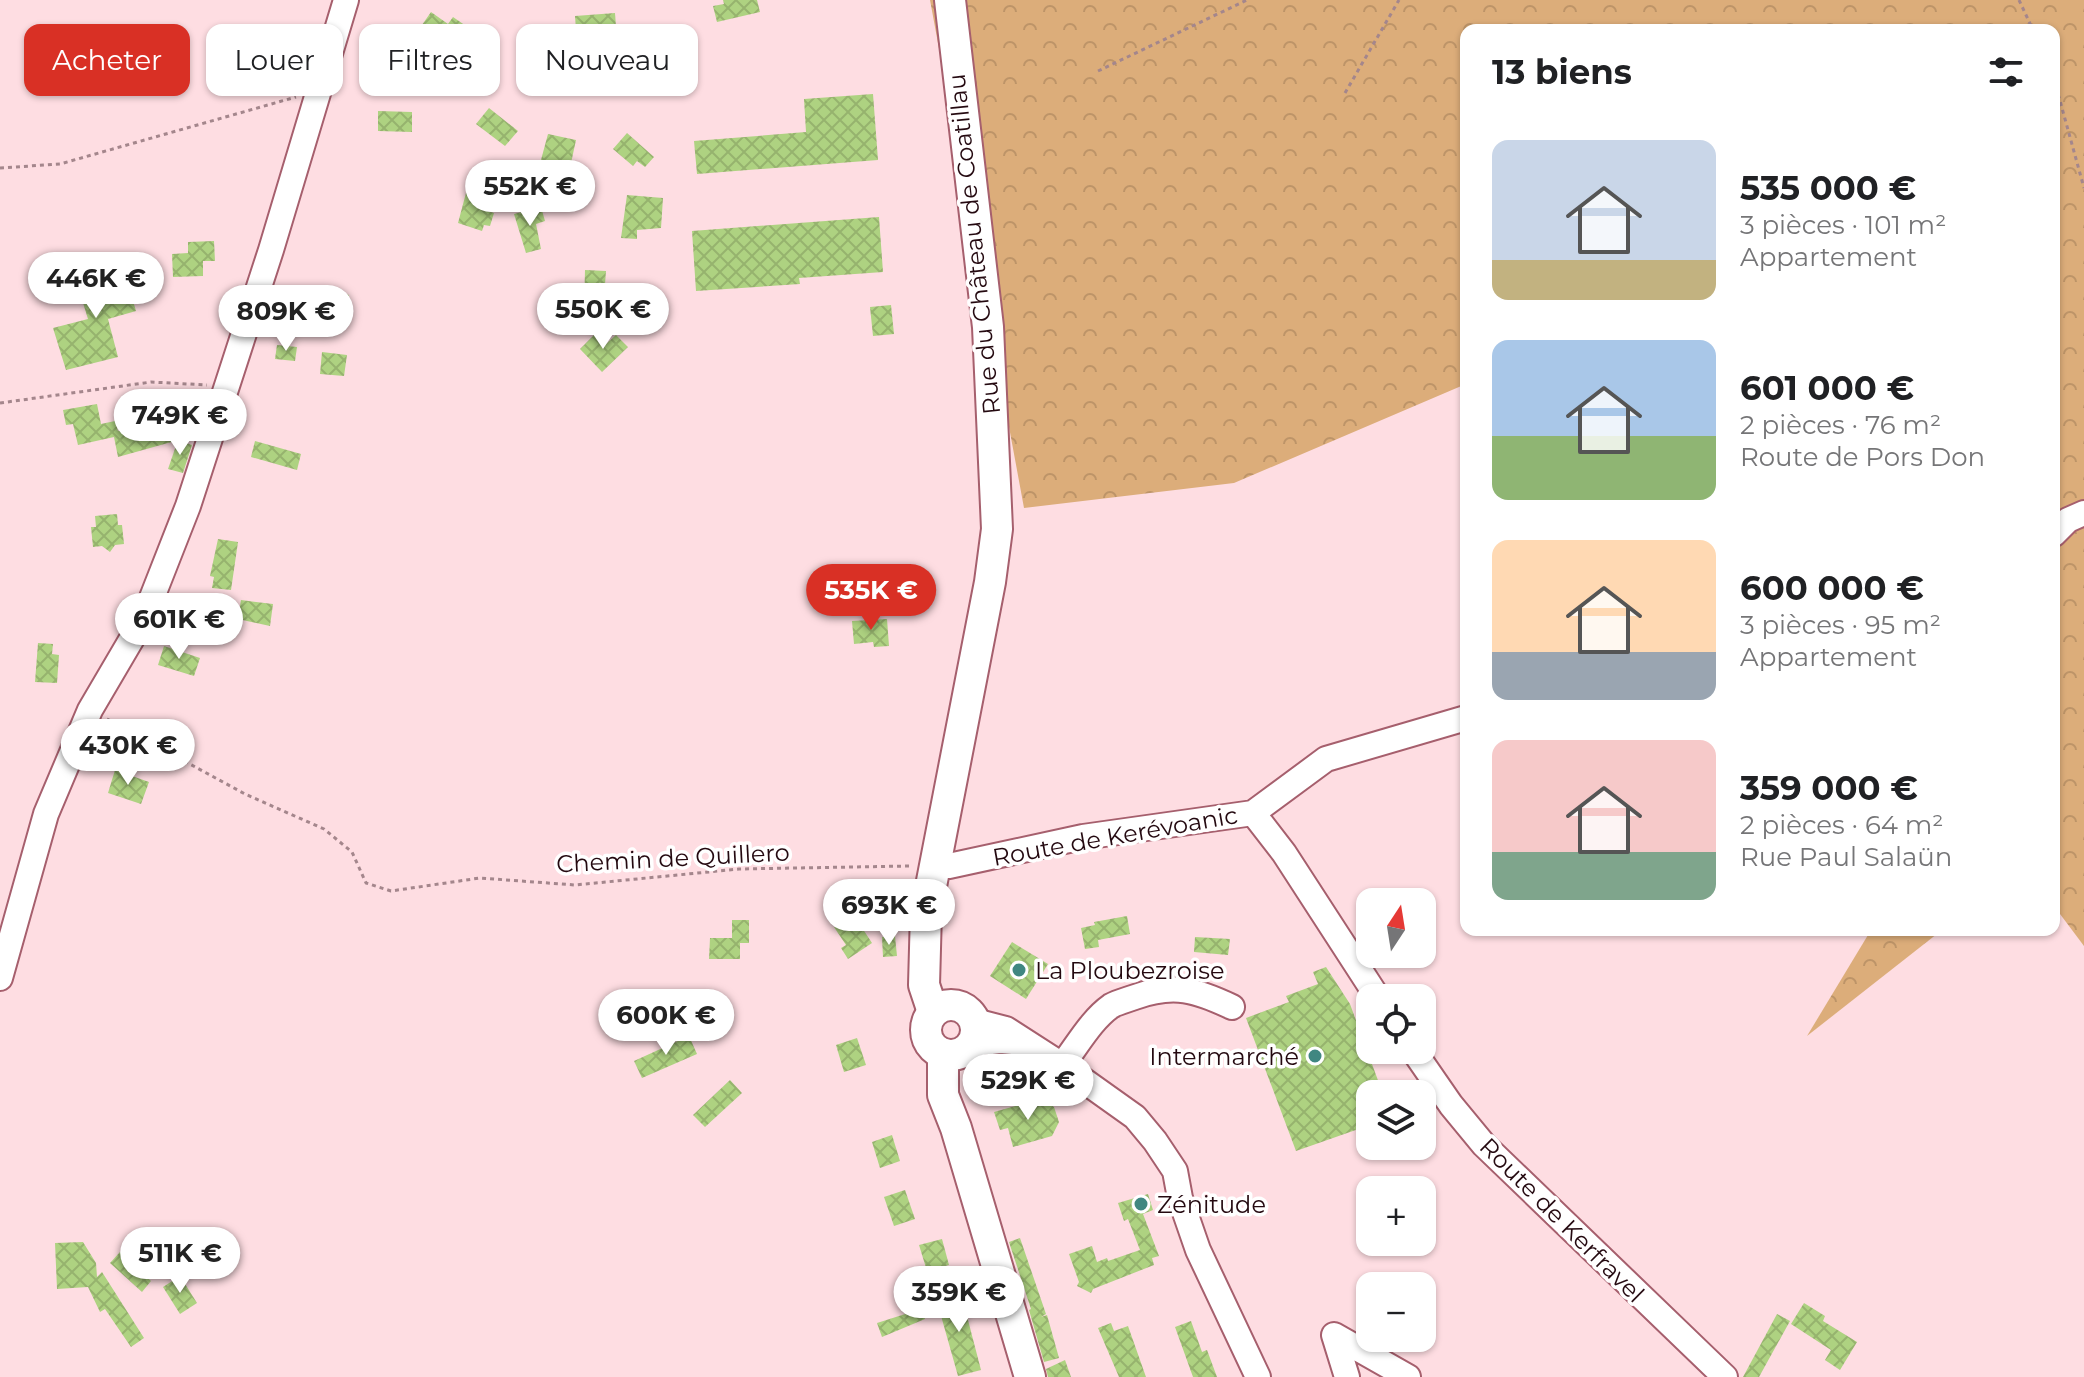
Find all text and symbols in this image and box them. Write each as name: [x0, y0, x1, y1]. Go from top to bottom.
chip: Acheter: [24, 24, 190, 96]
chip: Louer: [206, 24, 343, 96]
chip: Filtres: [359, 24, 500, 96]
chip: Nouveau: [516, 24, 698, 96]
icon: filters: [1984, 50, 2028, 94]
text: 13 biens: [1492, 51, 1632, 93]
street label: Rue du Château de Coatillau: [942, 72, 1006, 416]
pin: 552K €: [465, 160, 595, 228]
text: 535 000 €: [1740, 167, 1916, 209]
text: 552K €: [483, 170, 577, 202]
icon: home: [1556, 172, 1652, 268]
text: 3 pièces · 101 m²: [1740, 209, 1946, 241]
text: Appartement: [1740, 241, 1917, 273]
pin: 446K €: [31, 252, 161, 320]
text: 446K €: [46, 262, 146, 294]
pin: 550K €: [538, 283, 668, 351]
pin: 809K €: [221, 285, 351, 353]
text: 550K €: [555, 293, 651, 325]
text: 809K €: [236, 295, 336, 327]
text: 601 000 €: [1740, 367, 1914, 409]
icon: home: [1556, 372, 1652, 468]
pin: 749K €: [115, 389, 245, 457]
text: 749K €: [132, 399, 228, 431]
text: 2 pièces · 76 m²: [1740, 409, 1941, 441]
text: Route de Pors Don: [1740, 441, 1985, 473]
pin: 535K €: [806, 564, 936, 632]
text: 600 000 €: [1740, 567, 1924, 609]
icon: home: [1556, 572, 1652, 668]
text: 535K €: [824, 574, 918, 606]
pin: 601K €: [114, 593, 244, 661]
text: 601K €: [133, 603, 225, 635]
text: 3 pièces · 95 m²: [1740, 609, 1941, 641]
text: Appartement: [1740, 641, 1917, 673]
pin: 430K €: [63, 719, 193, 787]
text: 430K €: [79, 729, 177, 761]
text: 359 000 €: [1740, 767, 1918, 809]
icon: home: [1556, 772, 1652, 868]
street label: Route de Kerévoanic: [990, 800, 1240, 872]
text: 2 pièces · 64 m²: [1740, 809, 1943, 841]
street label: Chemin de Quillero: [556, 837, 790, 879]
text: Rue Paul Salaün: [1740, 841, 1952, 873]
pin: 693K €: [824, 879, 954, 947]
north arrow: [1356, 888, 1436, 968]
map controls: [1356, 888, 1436, 1352]
text: 693K €: [841, 889, 937, 921]
place label: La Ploubezroise: [1035, 956, 1224, 985]
marker: La Ploubezroise: [1010, 961, 1028, 979]
button: locate: [1356, 984, 1436, 1064]
pin: 600K €: [601, 989, 731, 1057]
text: 600K €: [616, 999, 716, 1031]
place label: Intermarché: [1149, 1042, 1299, 1071]
marker: Intermarché: [1306, 1047, 1324, 1065]
pin: 529K €: [963, 1054, 1093, 1122]
text: 529K €: [981, 1064, 1075, 1096]
button: layers: [1356, 1080, 1436, 1160]
street label: Route de Kerfravel: [1474, 1132, 1650, 1308]
button: +: [1356, 1176, 1436, 1256]
place label: Zénitude: [1157, 1190, 1266, 1219]
marker: Zénitude: [1132, 1195, 1150, 1213]
pin: 511K €: [115, 1227, 245, 1295]
text: 511K €: [138, 1237, 222, 1269]
pin: 359K €: [894, 1266, 1024, 1334]
button: −: [1356, 1272, 1436, 1352]
text: 359K €: [912, 1276, 1006, 1308]

